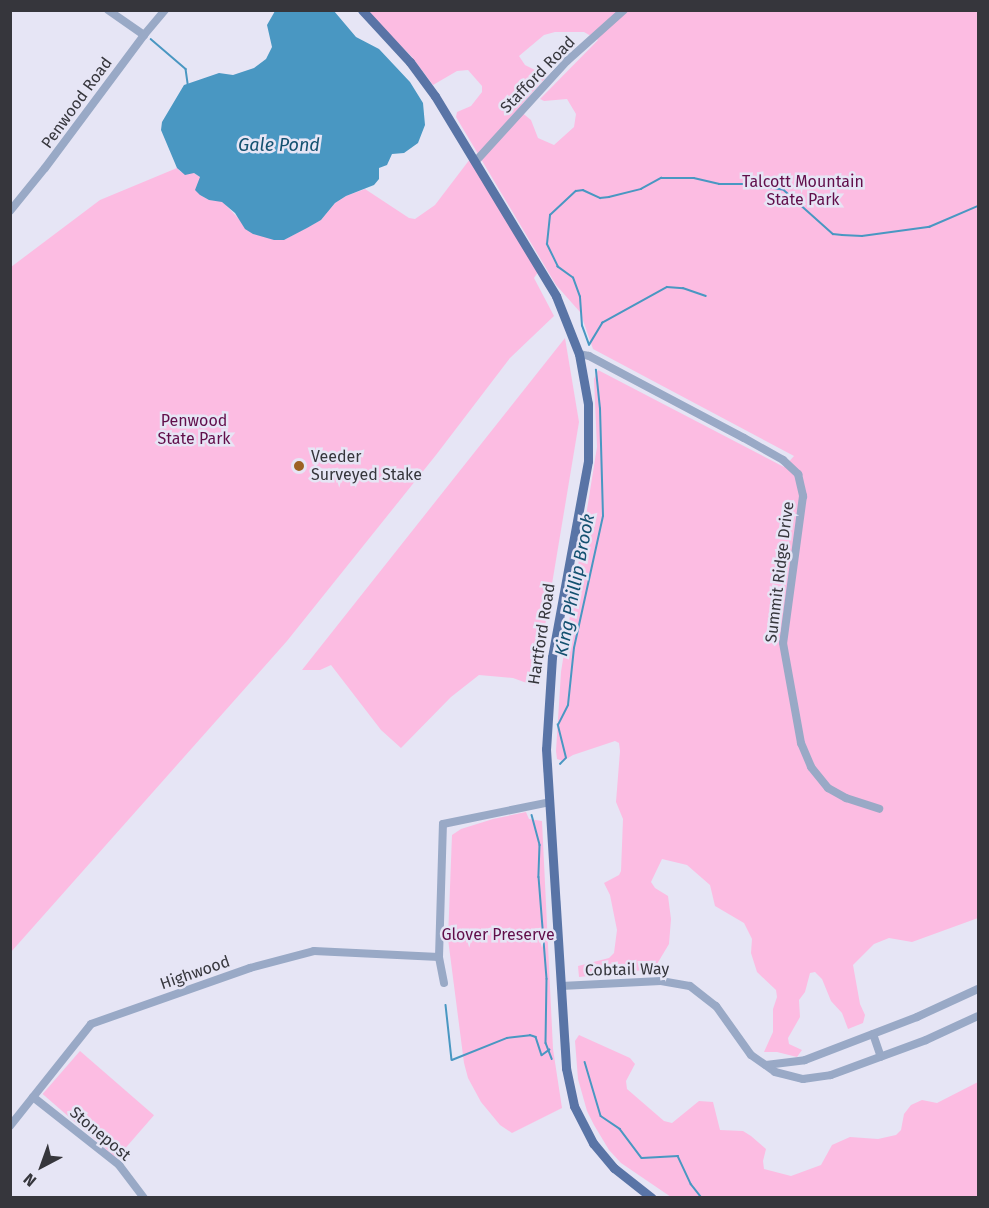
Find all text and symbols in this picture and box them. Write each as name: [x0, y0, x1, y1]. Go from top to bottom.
street label: Stafford Road: [497, 33, 579, 117]
street label: Penwood Road: [38, 54, 116, 152]
water label: Gale Pond: [238, 134, 320, 156]
park label: Talcott Mountain State Park: [742, 172, 864, 210]
park label: Penwood State Park: [157, 411, 231, 449]
place label: Veeder Surveyed Stake: [311, 447, 422, 485]
marker: Veeder Surveyed Stake: [292, 459, 306, 473]
street label: Summit Ridge Drive: [762, 500, 798, 644]
water label: King Phillip Brook: [551, 512, 599, 658]
street label: Hartford Road: [525, 582, 559, 686]
park label: Glover Preserve: [441, 925, 555, 945]
street label: Highwood: [157, 952, 233, 994]
street label: Cobtail Way: [585, 960, 669, 980]
street label: Stonepost: [66, 1103, 134, 1165]
north arrow: [12, 1136, 72, 1196]
text: N: [20, 1169, 40, 1191]

